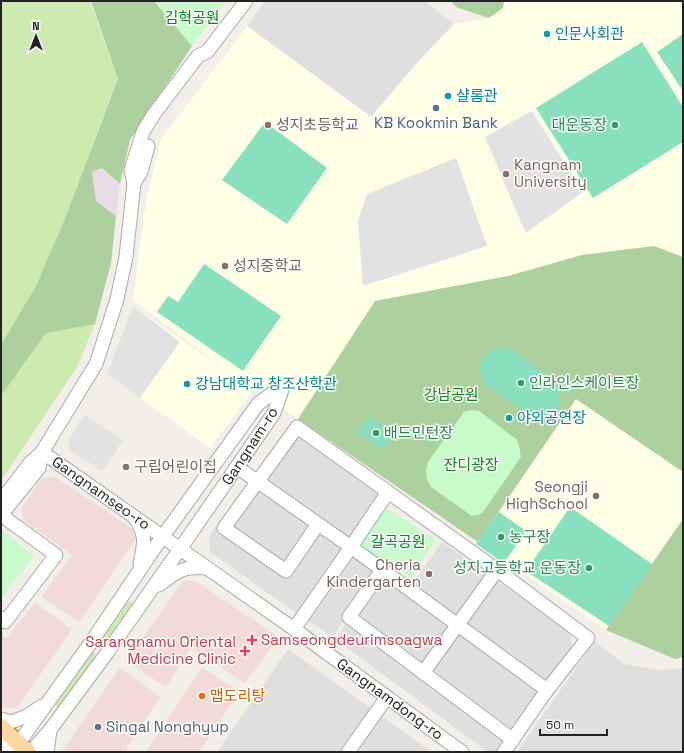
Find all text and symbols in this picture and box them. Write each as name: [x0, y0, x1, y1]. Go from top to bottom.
park label: 김혁공원: [164, 8, 220, 27]
north arrow: [16, 16, 56, 56]
text: N: [32, 19, 40, 33]
place label: 인문사회관: [555, 24, 624, 43]
marker: 인문사회관: [542, 29, 552, 39]
place label: 샬롬관: [456, 86, 498, 105]
marker: 샬롬관: [443, 91, 453, 101]
marker: KB Kookmin Bank: [431, 103, 441, 113]
place label: KB Kookmin Bank: [374, 113, 498, 132]
place label: 성지초등학교: [276, 115, 359, 134]
place label: 대운동장: [552, 115, 607, 134]
marker: 성지초등학교: [263, 120, 273, 130]
marker: 대운동장: [610, 120, 620, 130]
place label: Kangnam University: [514, 155, 587, 191]
marker: Kangnam University: [501, 169, 511, 179]
place label: 성지중학교: [233, 256, 302, 275]
marker: 성지중학교: [220, 261, 230, 271]
place label: 인라인스케이트장: [529, 373, 640, 392]
place label: 강남대학교 창조산학관: [195, 374, 337, 393]
marker: 인라인스케이트장: [516, 378, 526, 388]
marker: 강남대학교 창조산학관: [182, 379, 192, 389]
park label: 강남공원: [423, 385, 479, 404]
street label: Gangnam-ro: [217, 403, 282, 488]
place label: 야외공연장: [517, 408, 586, 427]
marker: 야외공연장: [504, 413, 514, 423]
place label: 배드민턴장: [384, 423, 453, 442]
marker: 배드민턴장: [371, 428, 381, 438]
street label: Gangnamseo-ro: [48, 452, 154, 534]
park label: 잔디광장: [443, 455, 499, 474]
place label: 구립어린이집: [134, 457, 217, 476]
marker: 구립어린이집: [121, 462, 131, 472]
place label: Seongji HighSchool: [506, 477, 588, 513]
marker: Seongji HighSchool: [591, 491, 601, 501]
place label: 농구장: [509, 527, 551, 546]
park label: 갈곡공원: [370, 532, 426, 551]
marker: 농구장: [496, 532, 506, 542]
place label: Cheria Kindergarten: [326, 555, 421, 591]
place label: 성지고등학교 운동장: [453, 558, 581, 577]
marker: 성지고등학교 운동장: [584, 563, 594, 573]
marker: Cheria Kindergarten: [424, 569, 434, 579]
place label: Samseongdeurimsoagwa: [261, 630, 443, 649]
place label: Sarangnamu Oriental Medicine Clinic: [85, 632, 236, 668]
marker: Samseongdeurimsoagwa: [246, 634, 258, 646]
marker: Sarangnamu Oriental Medicine Clinic: [239, 645, 251, 657]
street label: Gangnamdong-ro: [333, 653, 447, 744]
place label: 맵도리탕: [210, 686, 265, 705]
marker: 맵도리탕: [197, 691, 207, 701]
scale bar: [540, 711, 607, 737]
place label: Singal Nonghyup: [106, 717, 229, 736]
text: 50 m: [546, 717, 574, 733]
marker: Singal Nonghyup: [93, 722, 103, 732]

